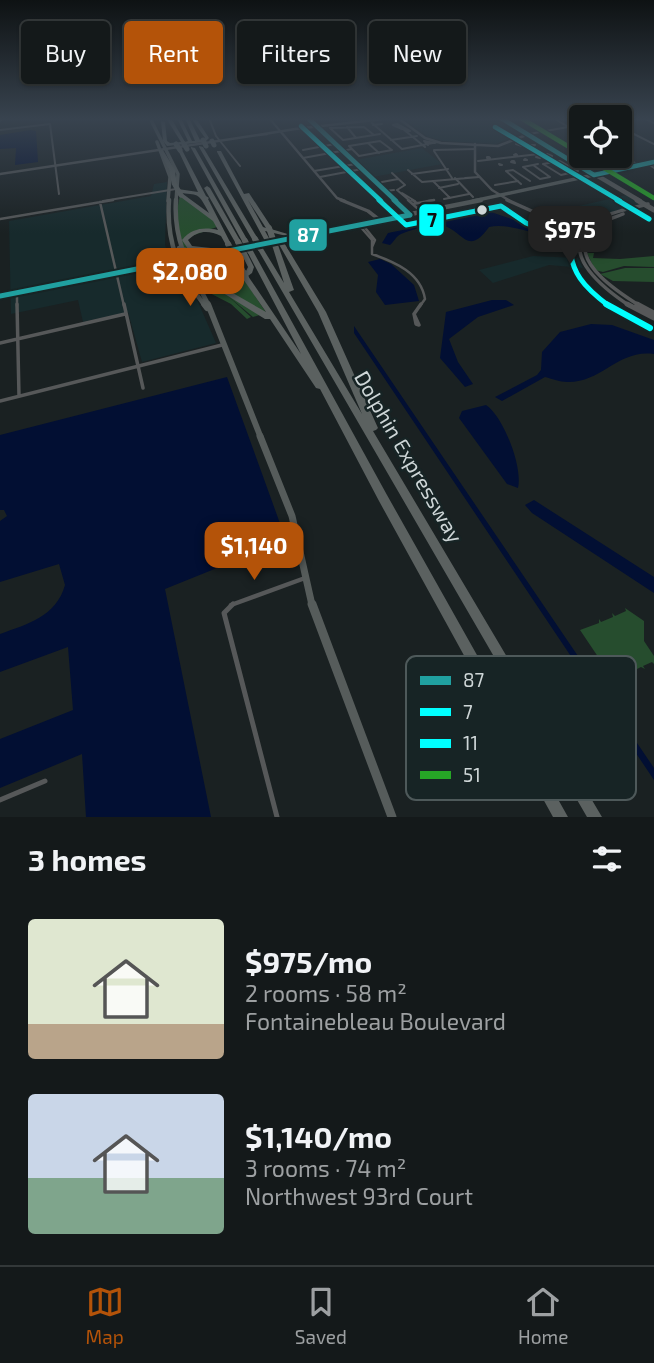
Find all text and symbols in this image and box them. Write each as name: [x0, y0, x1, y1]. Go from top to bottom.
chip: Buy: [21, 21, 110, 84]
chip: Rent: [124, 21, 223, 84]
chip: Filters: [237, 21, 355, 84]
chip: New: [369, 21, 466, 84]
map controls: [569, 105, 632, 168]
button: locate: [569, 105, 632, 168]
line badge: 7: [418, 203, 445, 237]
unlabelled marker: [475, 203, 489, 217]
pin: $975: [529, 206, 611, 266]
text: 7: [427, 208, 437, 231]
text: $975: [544, 215, 596, 243]
line badge: 87: [288, 218, 328, 252]
text: 87: [297, 223, 319, 246]
pin: $2,080: [133, 248, 247, 308]
text: $2,080: [152, 257, 228, 285]
street label: Dolphin Expressway: [350, 366, 469, 547]
pin: $1,140: [197, 522, 311, 582]
text: $1,140: [221, 531, 287, 559]
legend: [406, 656, 636, 800]
text: 87: [463, 668, 485, 691]
text: 7: [463, 700, 473, 723]
text: 11: [463, 731, 478, 754]
text: 51: [463, 763, 481, 786]
icon: filters: [588, 840, 626, 878]
text: 3 homes: [28, 841, 147, 877]
text: $975/mo: [245, 943, 372, 979]
icon: home: [84, 947, 168, 1031]
text: 2 rooms · 58 m²: [245, 979, 407, 1007]
text: Fontainebleau Boulevard: [245, 1007, 506, 1035]
text: $1,140/mo: [245, 1118, 392, 1154]
icon: home: [84, 1122, 168, 1206]
text: 3 rooms · 74 m²: [245, 1154, 406, 1182]
text: Northwest 93rd Court: [245, 1182, 473, 1210]
tab: Map: [86, 1283, 124, 1348]
tab: Saved: [295, 1283, 347, 1348]
tab: Home: [518, 1283, 568, 1348]

